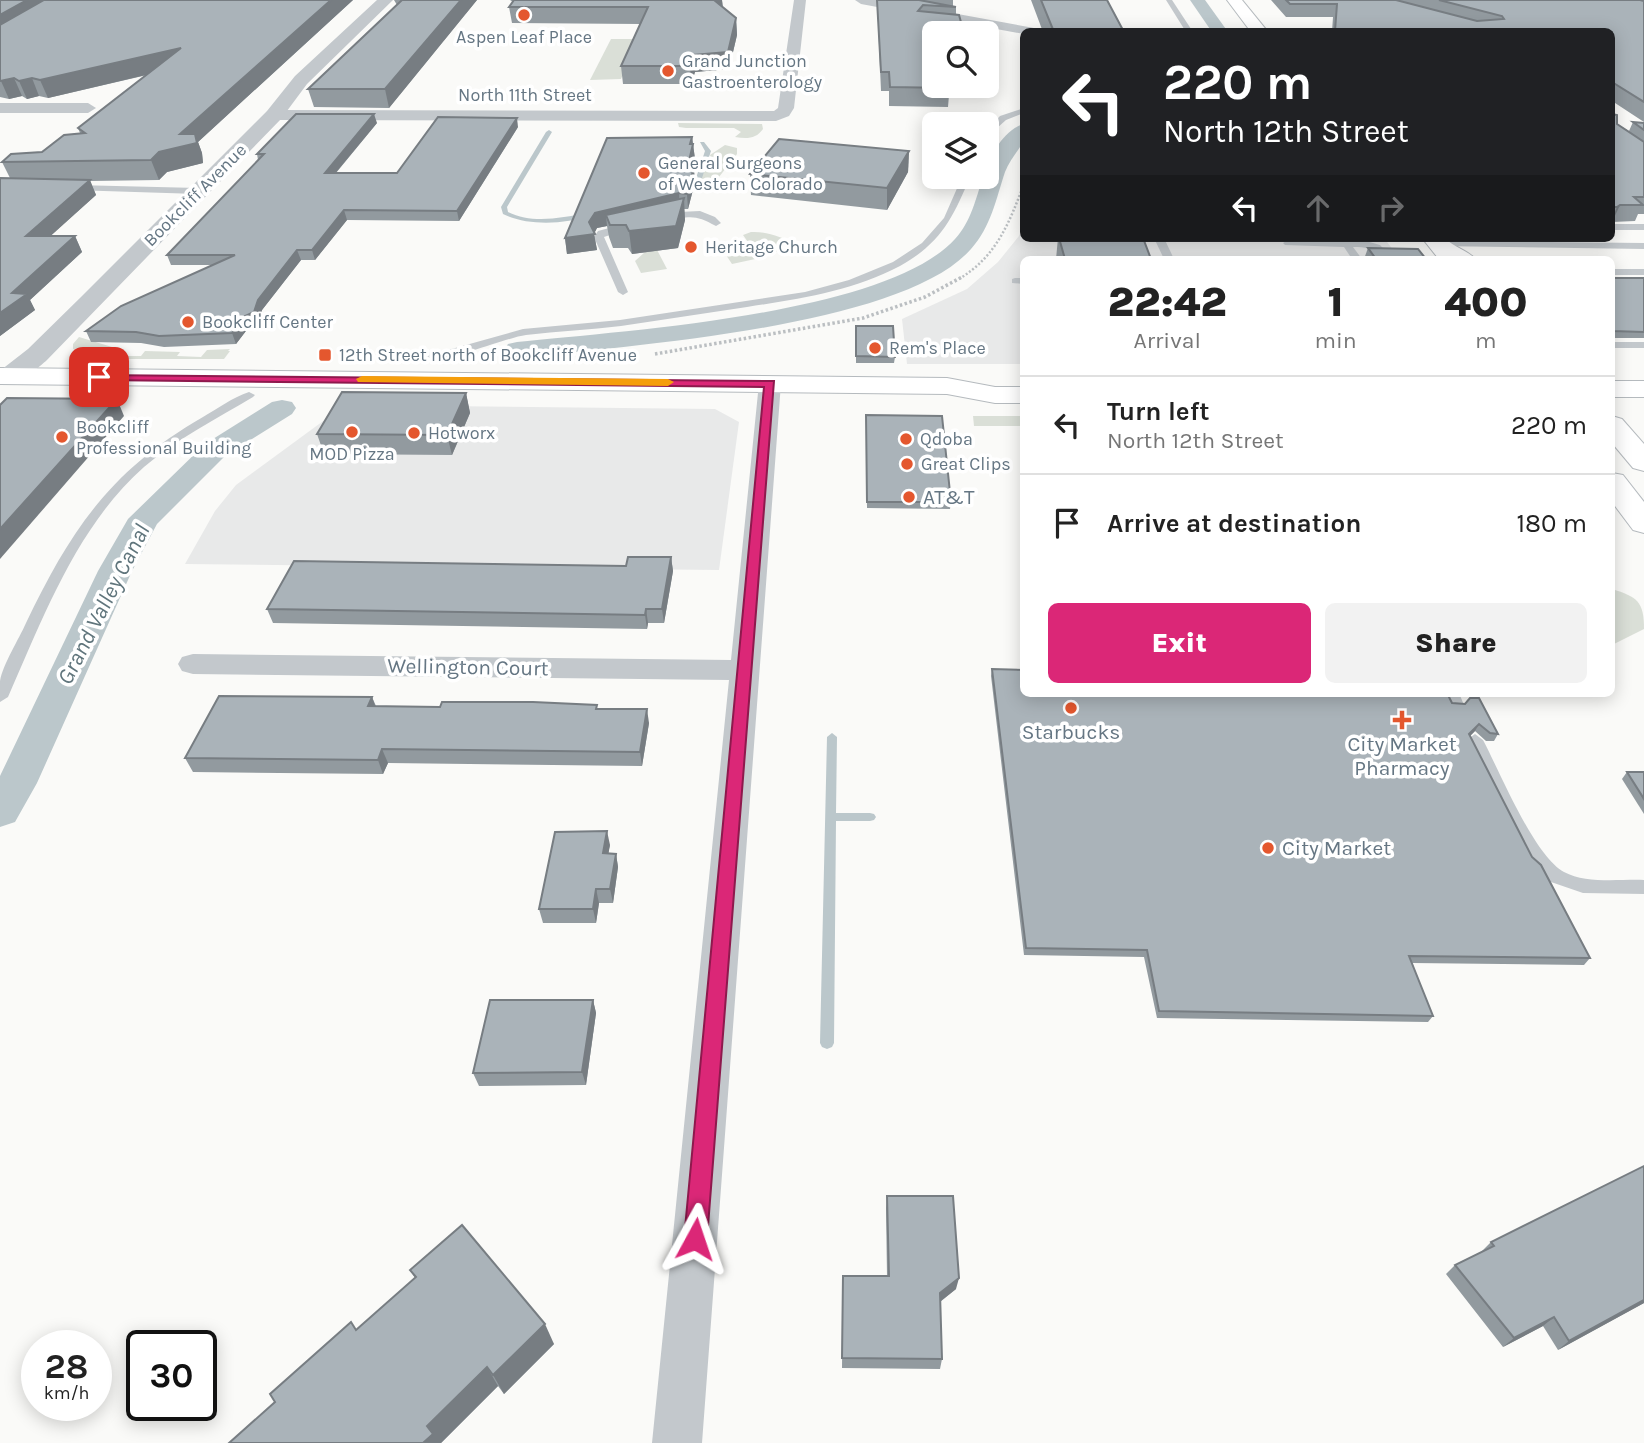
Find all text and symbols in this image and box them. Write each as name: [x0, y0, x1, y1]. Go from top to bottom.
marker: Aspen Leaf Place: [516, 7, 532, 23]
map controls: [922, 21, 999, 189]
button: search: [922, 21, 999, 98]
place label: Aspen Leaf Place: [456, 26, 592, 48]
place label: Grand Junction Gastroenterology: [682, 50, 823, 93]
text: 220 m: [1163, 54, 1312, 111]
icon: left: [1048, 56, 1139, 147]
marker: Grand Junction Gastroenterology: [660, 63, 676, 79]
street label: North 11th Street: [458, 84, 592, 106]
button: layers: [922, 112, 999, 189]
text: North 12th Street: [1163, 113, 1409, 150]
street label: Bookcliff Avenue: [139, 139, 251, 251]
place label: General Surgeons of Western Colorado: [658, 152, 823, 195]
marker: General Surgeons of Western Colorado: [636, 165, 652, 181]
icon: left: [1226, 189, 1264, 227]
icon: ahead: [1299, 189, 1337, 227]
icon: right: [1372, 189, 1410, 227]
place label: Heritage Church: [705, 236, 838, 258]
marker: Heritage Church: [683, 239, 699, 255]
text: 22:42: [1108, 277, 1227, 327]
text: 1: [1327, 277, 1344, 327]
text: 400: [1444, 277, 1527, 327]
place label: Bookcliff Center: [202, 311, 333, 333]
marker: Bookcliff Center: [180, 314, 196, 330]
text: Arrival: [1134, 327, 1201, 354]
text: min: [1314, 327, 1357, 354]
text: m: [1475, 327, 1497, 354]
place label: Rem's Place: [889, 337, 986, 359]
marker: Rem's Place: [867, 340, 883, 356]
place label: 12th Street north of Bookcliff Avenue: [339, 344, 637, 366]
pin: [69, 347, 129, 407]
marker: 12th Street north of Bookcliff Avenue: [317, 347, 333, 363]
icon: arrive: [80, 358, 118, 396]
text: Turn left: [1107, 396, 1209, 427]
icon: left: [1048, 406, 1086, 444]
text: 220 m: [1511, 410, 1587, 441]
place label: Bookcliff Professional Building: [76, 416, 251, 459]
place label: Hotworx: [428, 422, 495, 444]
marker: MOD Pizza: [344, 424, 360, 440]
marker: Hotworx: [406, 425, 422, 441]
text: North 12th Street: [1107, 427, 1284, 454]
place label: Qdoba: [920, 428, 973, 450]
marker: Bookcliff Professional Building: [54, 429, 70, 445]
marker: Qdoba: [898, 431, 914, 447]
place label: MOD Pizza: [309, 443, 395, 465]
place label: Great Clips: [921, 453, 1011, 475]
marker: Great Clips: [899, 456, 915, 472]
place label: AT&T: [923, 485, 975, 509]
marker: AT&T: [901, 489, 917, 505]
icon: arrive: [1048, 504, 1086, 542]
text: Arrive at destination: [1107, 508, 1361, 539]
text: 180 m: [1517, 508, 1587, 539]
water label: Grand Valley Canal: [51, 519, 156, 689]
button: Exit: [1048, 603, 1311, 683]
button: Share: [1325, 603, 1587, 683]
street label: Wellington Court: [387, 654, 549, 680]
marker: Starbucks: [1063, 700, 1079, 716]
marker: City Market Pharmacy: [1394, 712, 1410, 728]
place label: Starbucks: [1022, 720, 1120, 744]
place label: City Market Pharmacy: [1347, 732, 1457, 780]
place label: City Market: [1282, 836, 1391, 860]
marker: City Market: [1260, 840, 1276, 856]
position arrow: [658, 1202, 732, 1276]
speed limit sign: 30: [126, 1330, 217, 1421]
text: 28: [45, 1346, 88, 1387]
text: km/h: [44, 1382, 89, 1404]

